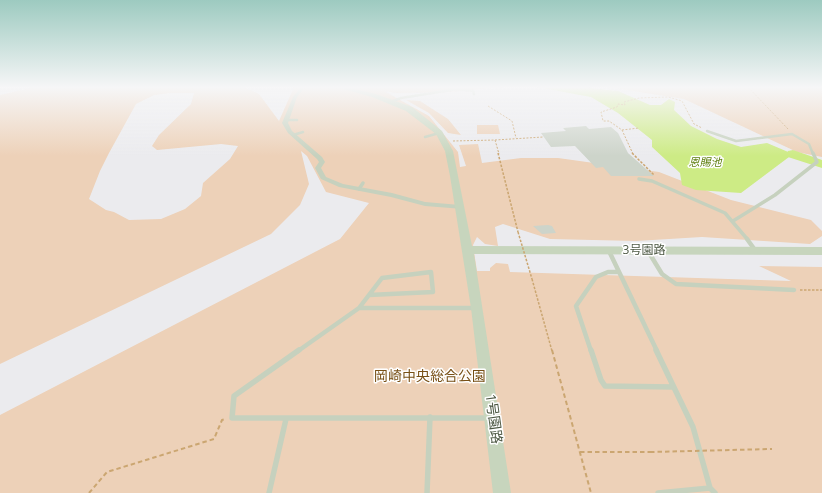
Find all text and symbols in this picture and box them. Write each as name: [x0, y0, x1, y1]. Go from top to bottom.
water label: 恩賜池: [689, 156, 721, 170]
street label: 3号園路: [623, 244, 665, 258]
park label: 岡崎中央総合公園: [374, 369, 486, 385]
street label: 1号園路: [481, 393, 505, 445]

